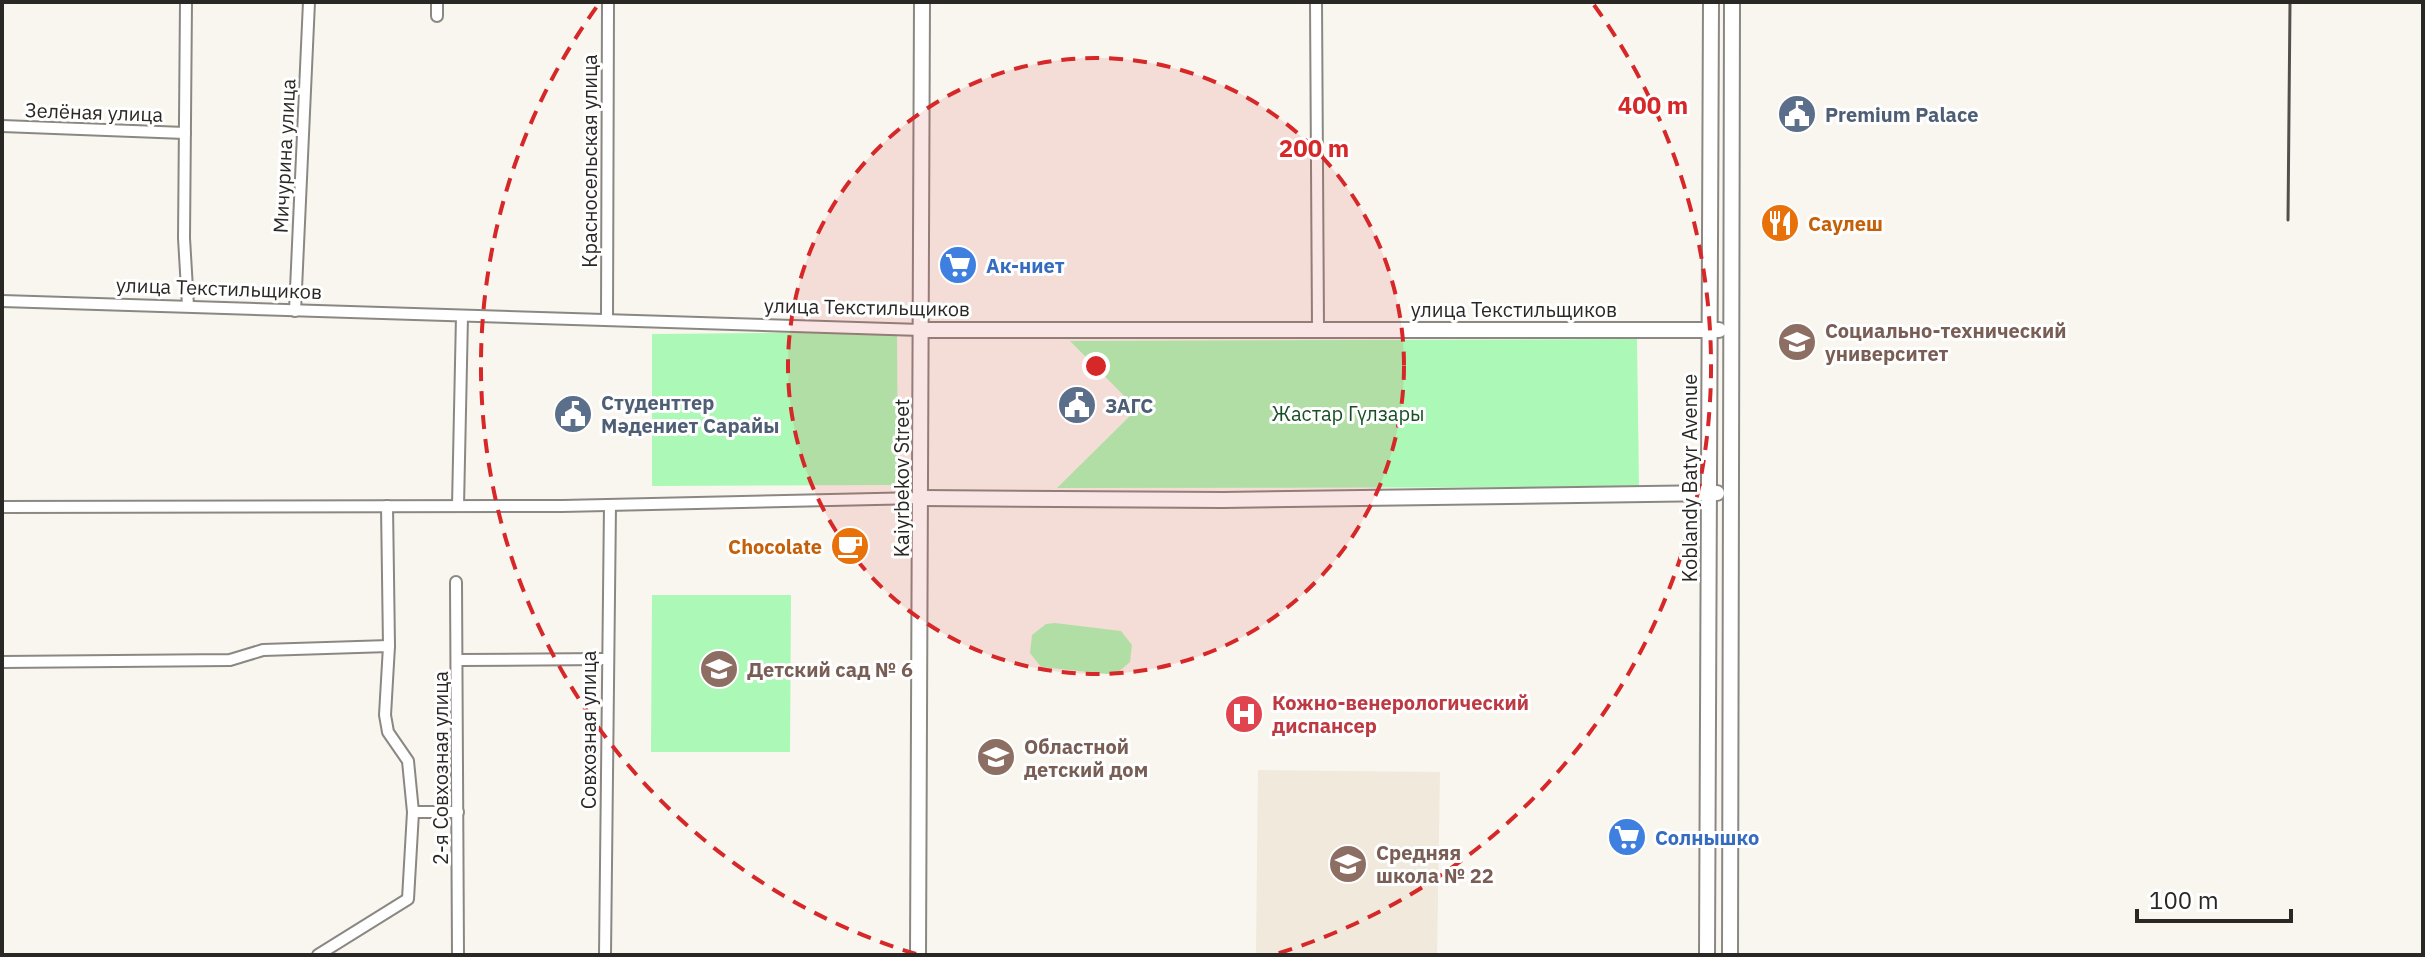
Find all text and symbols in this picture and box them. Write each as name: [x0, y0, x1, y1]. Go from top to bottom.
street label: Красносельская улица: [576, 54, 603, 268]
street label: Мичурина улица: [266, 78, 302, 234]
text: 400 m: [1618, 89, 1688, 121]
public building icon: Premium Palace: [1776, 93, 1818, 135]
street label: Зелёная улица: [24, 96, 164, 128]
place label: Premium Palace: [1825, 101, 1978, 128]
text: 200 m: [1279, 132, 1349, 164]
restaurant icon: Саулеш: [1759, 202, 1801, 244]
place label: Саулеш: [1808, 210, 1883, 237]
supermarket icon: Ак-ниет: [937, 244, 979, 286]
place label: Ак-ниет: [986, 252, 1065, 279]
street label: улица Текстильщиков: [115, 271, 323, 305]
street label: улица Текстильщиков: [764, 292, 970, 322]
street label: улица Текстильщиков: [1411, 296, 1617, 323]
place label: Социально-технический университет: [1825, 317, 2066, 367]
school or university icon: Социально-технический университет: [1776, 321, 1818, 363]
centre of rings: [1082, 352, 1110, 380]
street label: Koblandy Batyr Avenue: [1676, 374, 1703, 582]
public building icon: ЗАГС: [1056, 384, 1098, 426]
place label: Студенттер Мәдениет Сарайы: [601, 389, 779, 439]
place label: ЗАГС: [1105, 392, 1153, 419]
public building icon: Студенттер Мәдениет Сарайы: [552, 393, 594, 435]
street label: Kaiyrbekov Street: [888, 399, 915, 557]
park label: Жастар Гүлзары: [1271, 400, 1425, 427]
cafe icon: Chocolate: [829, 525, 871, 567]
place label: Chocolate: [728, 533, 822, 560]
school or university icon: Детский сад № 6: [698, 648, 740, 690]
street label: Совхозная улица: [575, 650, 602, 809]
place label: Детский сад № 6: [747, 656, 913, 683]
street label: 2-я Совхозная улица: [427, 671, 454, 865]
place label: Кожно-венерологический диспансер: [1272, 689, 1529, 739]
hospital icon: Кожно-венерологический диспансер: [1223, 693, 1265, 735]
place label: Областной детский дом: [1024, 733, 1148, 783]
school or university icon: Областной детский дом: [975, 736, 1017, 778]
supermarket icon: Солнышко: [1606, 816, 1648, 858]
place label: Солнышко: [1655, 824, 1759, 851]
place label: Средняя школа № 22: [1376, 839, 1494, 889]
school or university icon: Средняя школа № 22: [1327, 843, 1369, 885]
scale bar: [2137, 873, 2291, 923]
text: 100 m: [2149, 884, 2219, 916]

